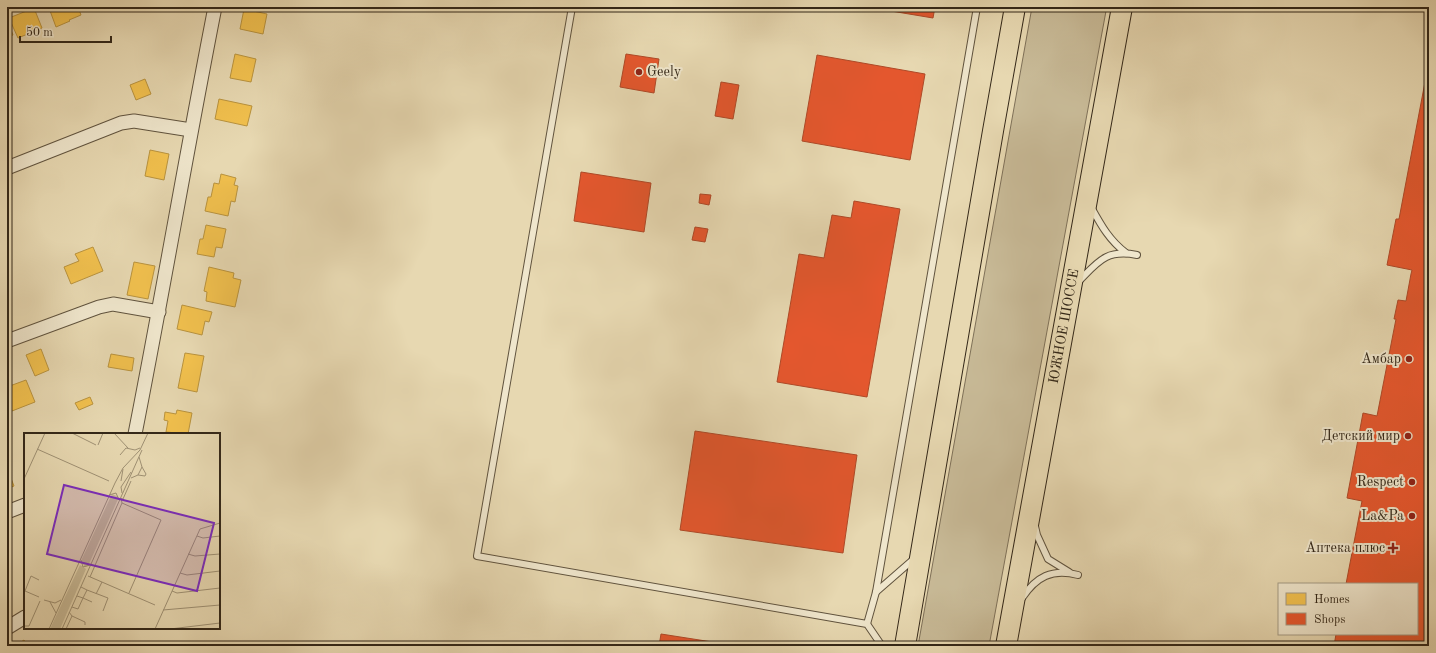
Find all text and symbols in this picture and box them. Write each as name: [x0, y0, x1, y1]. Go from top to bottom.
scale bar: [20, 18, 111, 44]
text: 50 m: [26, 26, 53, 39]
place label: Geely: [647, 65, 682, 79]
marker: Geely: [634, 67, 644, 77]
street label: ЮЖНОЕ ШОССЕ: [1047, 268, 1081, 385]
place label: Амбар: [1361, 352, 1401, 366]
marker: Амбар: [1404, 354, 1414, 364]
place label: Детский мир: [1322, 429, 1400, 443]
marker: Детский мир: [1403, 431, 1413, 441]
inset map: [24, 433, 220, 629]
place label: Respect: [1357, 475, 1404, 489]
marker: Respect: [1407, 477, 1417, 487]
place label: La&Pa: [1361, 509, 1404, 523]
marker: La&Pa: [1407, 511, 1417, 521]
place label: Аптека плюс: [1306, 541, 1385, 555]
marker: Аптека плюс: [1388, 543, 1398, 553]
legend: [1278, 583, 1418, 635]
text: Homes: [1314, 594, 1350, 606]
text: Shops: [1314, 614, 1345, 626]

